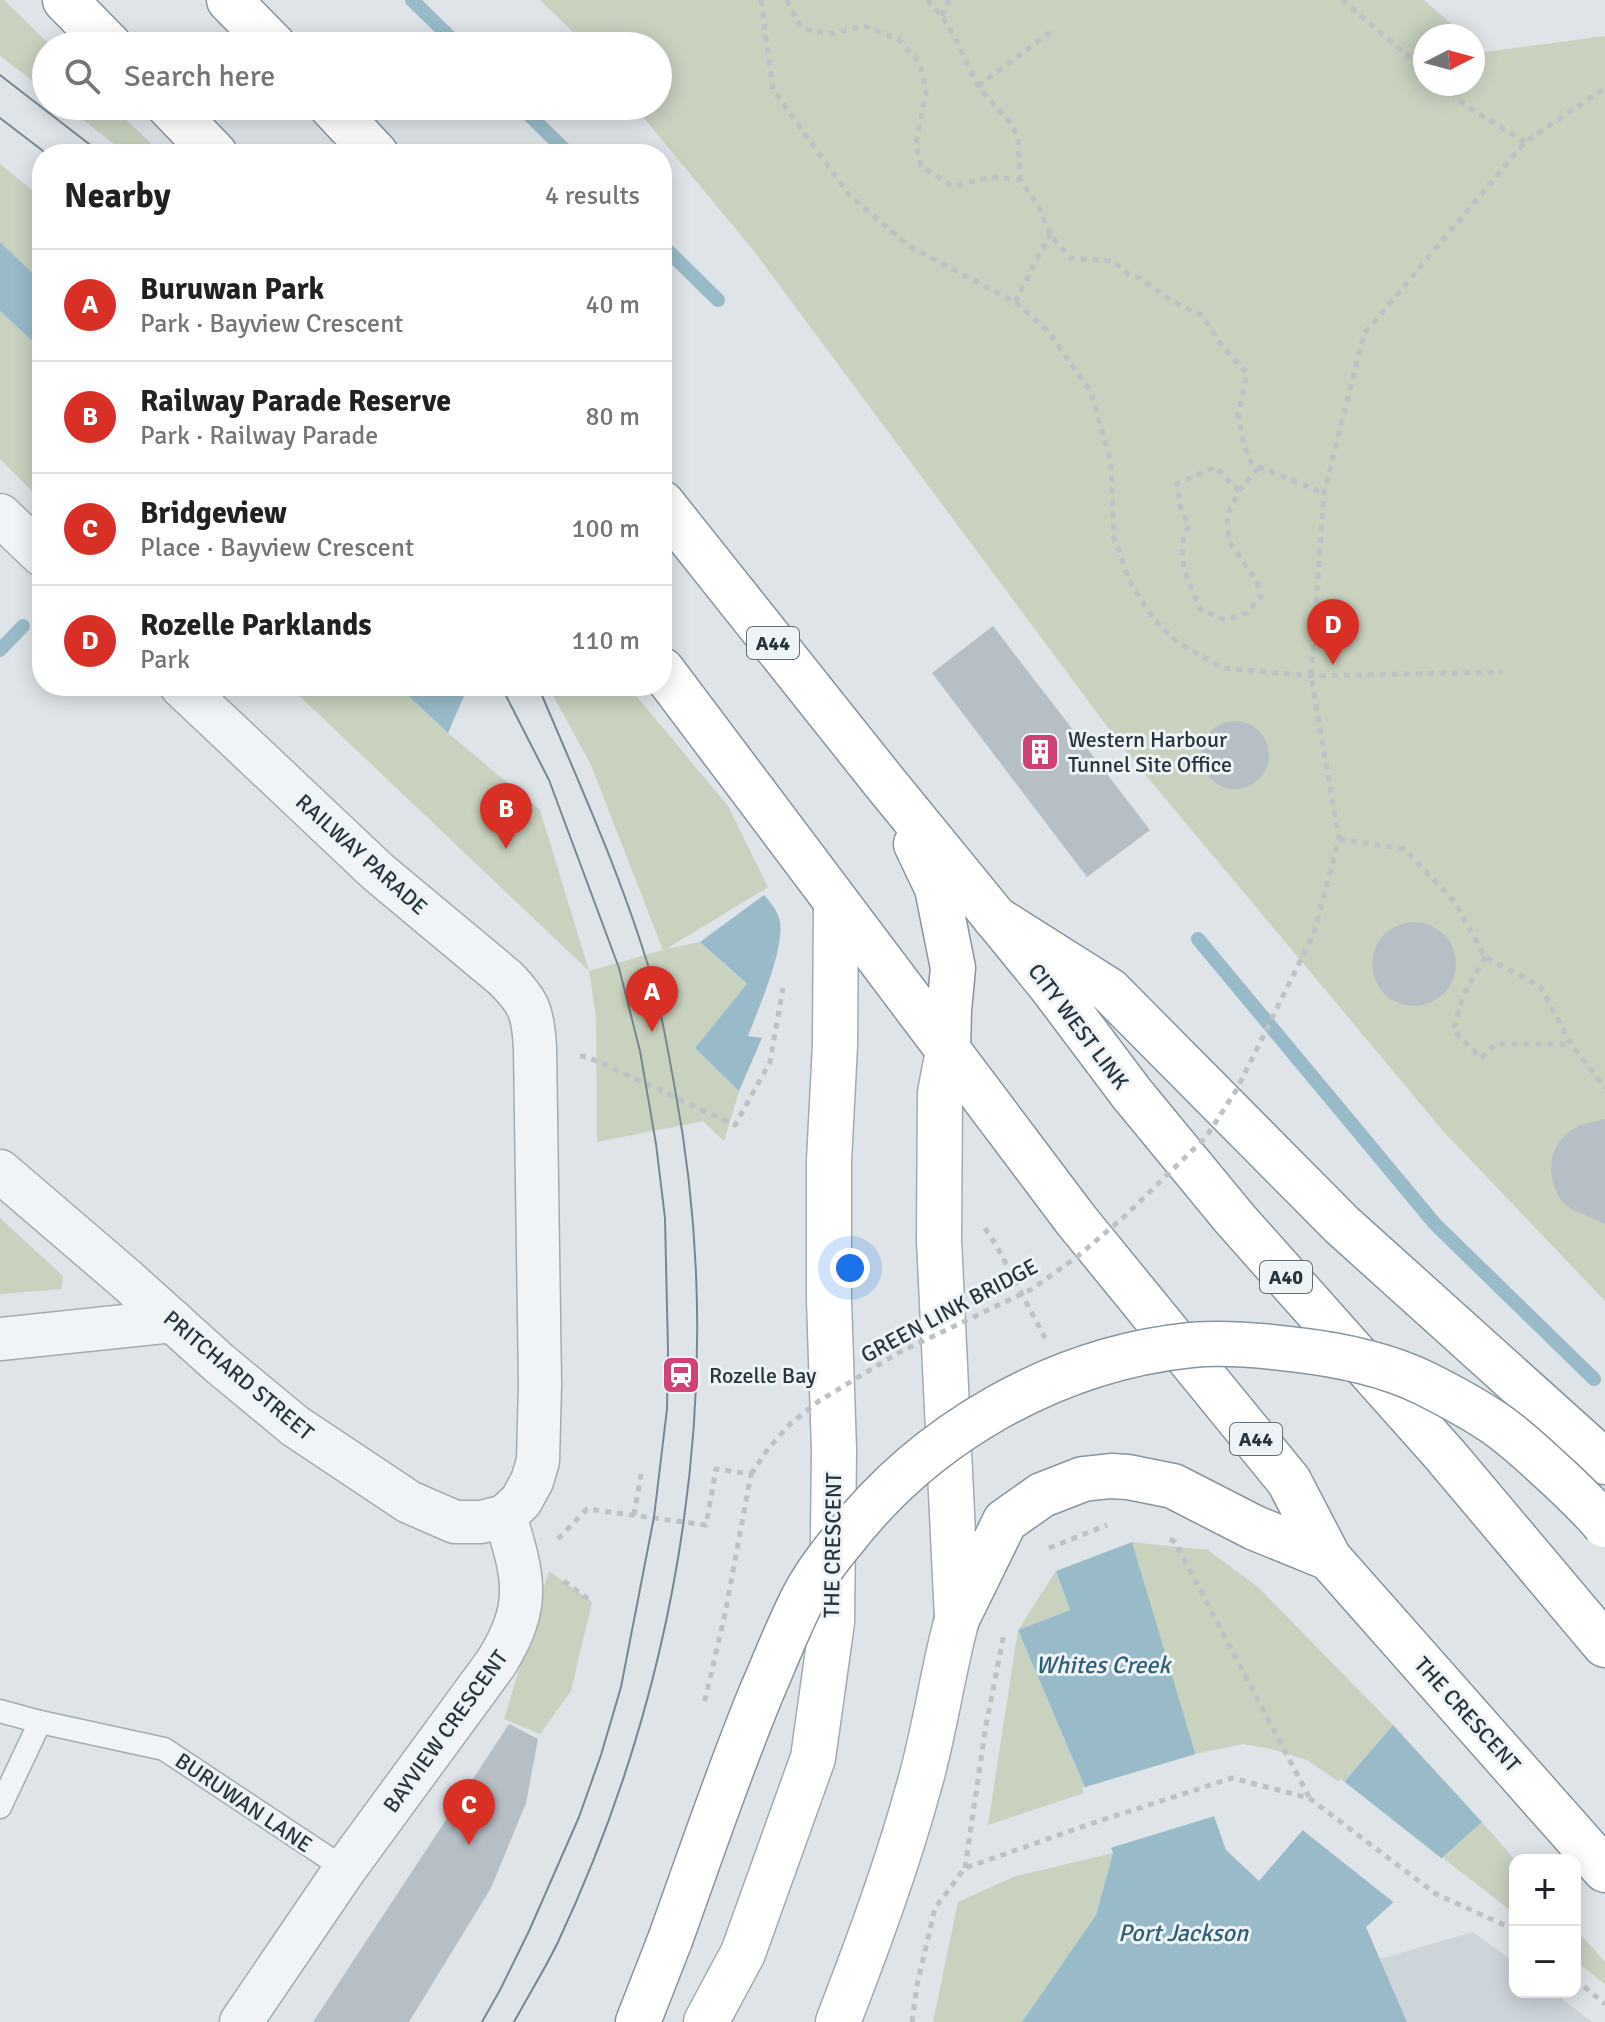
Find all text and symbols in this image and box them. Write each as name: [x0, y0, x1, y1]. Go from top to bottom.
north arrow: [1413, 24, 1485, 96]
search box: [32, 32, 672, 120]
icon: search: [60, 54, 104, 98]
text: Search here: [124, 58, 275, 95]
text: Nearby: [64, 175, 171, 217]
text: 4 results: [545, 180, 640, 212]
text: Buruwan Park: [140, 271, 324, 308]
text: A: [82, 289, 98, 321]
text: 40 m: [585, 289, 640, 321]
text: Park · Bayview Crescent: [140, 308, 403, 340]
text: Railway Parade Reserve: [140, 383, 451, 420]
text: B: [82, 401, 98, 433]
text: 80 m: [585, 401, 640, 433]
text: Park · Railway Parade: [140, 420, 378, 452]
text: Bridgeview: [140, 495, 287, 532]
text: C: [82, 513, 98, 545]
text: 100 m: [571, 513, 640, 545]
text: Place · Bayview Crescent: [140, 532, 414, 564]
pin: D: [1307, 599, 1359, 665]
text: Rozelle Parklands: [140, 607, 372, 644]
text: D: [81, 625, 99, 657]
text: 110 m: [571, 625, 640, 657]
road number: A44: [747, 627, 799, 659]
text: Park: [140, 644, 190, 676]
place label: Western Harbour Tunnel Site Office: [1068, 726, 1232, 778]
building icon: Western Harbour Tunnel Site Office: [1019, 731, 1061, 773]
pin: B: [480, 783, 532, 849]
street label: RAILWAY PARADE: [290, 788, 433, 921]
street label: CITY WEST LINK: [1022, 958, 1135, 1095]
pin: A: [626, 966, 678, 1032]
your location: [830, 1248, 870, 1288]
street label: GREEN LINK BRIDGE: [856, 1252, 1042, 1368]
road number: A40: [1260, 1261, 1312, 1293]
street label: PRITCHARD STREET: [158, 1305, 319, 1446]
station icon: Rozelle Bay: [660, 1354, 702, 1396]
place label: Rozelle Bay: [709, 1362, 817, 1389]
road number: A44: [1230, 1423, 1282, 1455]
street label: THE CRESCENT: [818, 1472, 847, 1618]
street label: BAYVIEW CRESCENT: [377, 1645, 513, 1817]
water label: Whites Creek: [1036, 1650, 1172, 1680]
street label: THE CRESCENT: [1409, 1651, 1526, 1778]
street label: BURUWAN LANE: [170, 1747, 317, 1858]
pin: C: [443, 1779, 495, 1845]
map controls: [1509, 1854, 1581, 1998]
button: +: [1509, 1854, 1581, 1926]
water label: Port Jackson: [1118, 1918, 1249, 1948]
button: −: [1509, 1926, 1581, 1998]

